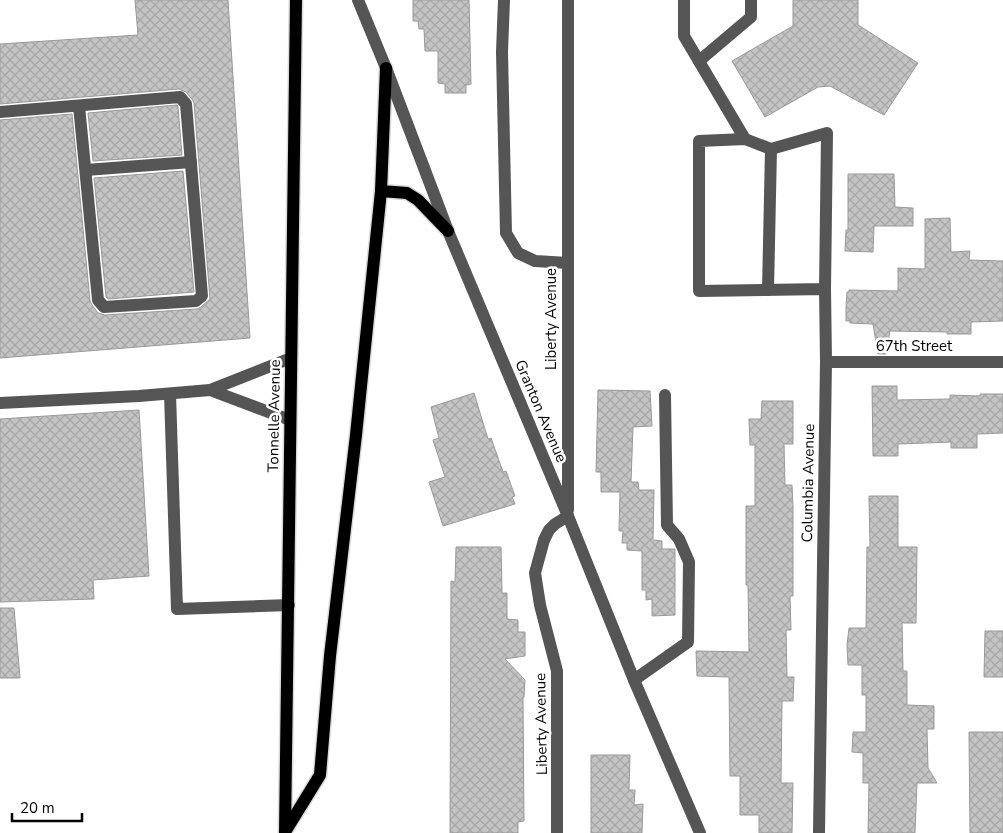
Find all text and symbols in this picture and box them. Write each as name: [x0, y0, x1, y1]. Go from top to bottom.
street label: Liberty Avenue: [541, 268, 561, 370]
street label: 67th Street: [876, 336, 953, 356]
street label: Granton Avenue: [510, 357, 572, 465]
street label: Tonnelle Avenue: [263, 359, 285, 473]
street label: Columbia Avenue: [797, 423, 819, 543]
street label: Liberty Avenue: [530, 673, 552, 775]
scale bar: [12, 790, 82, 822]
text: 20 m: [20, 798, 55, 818]

